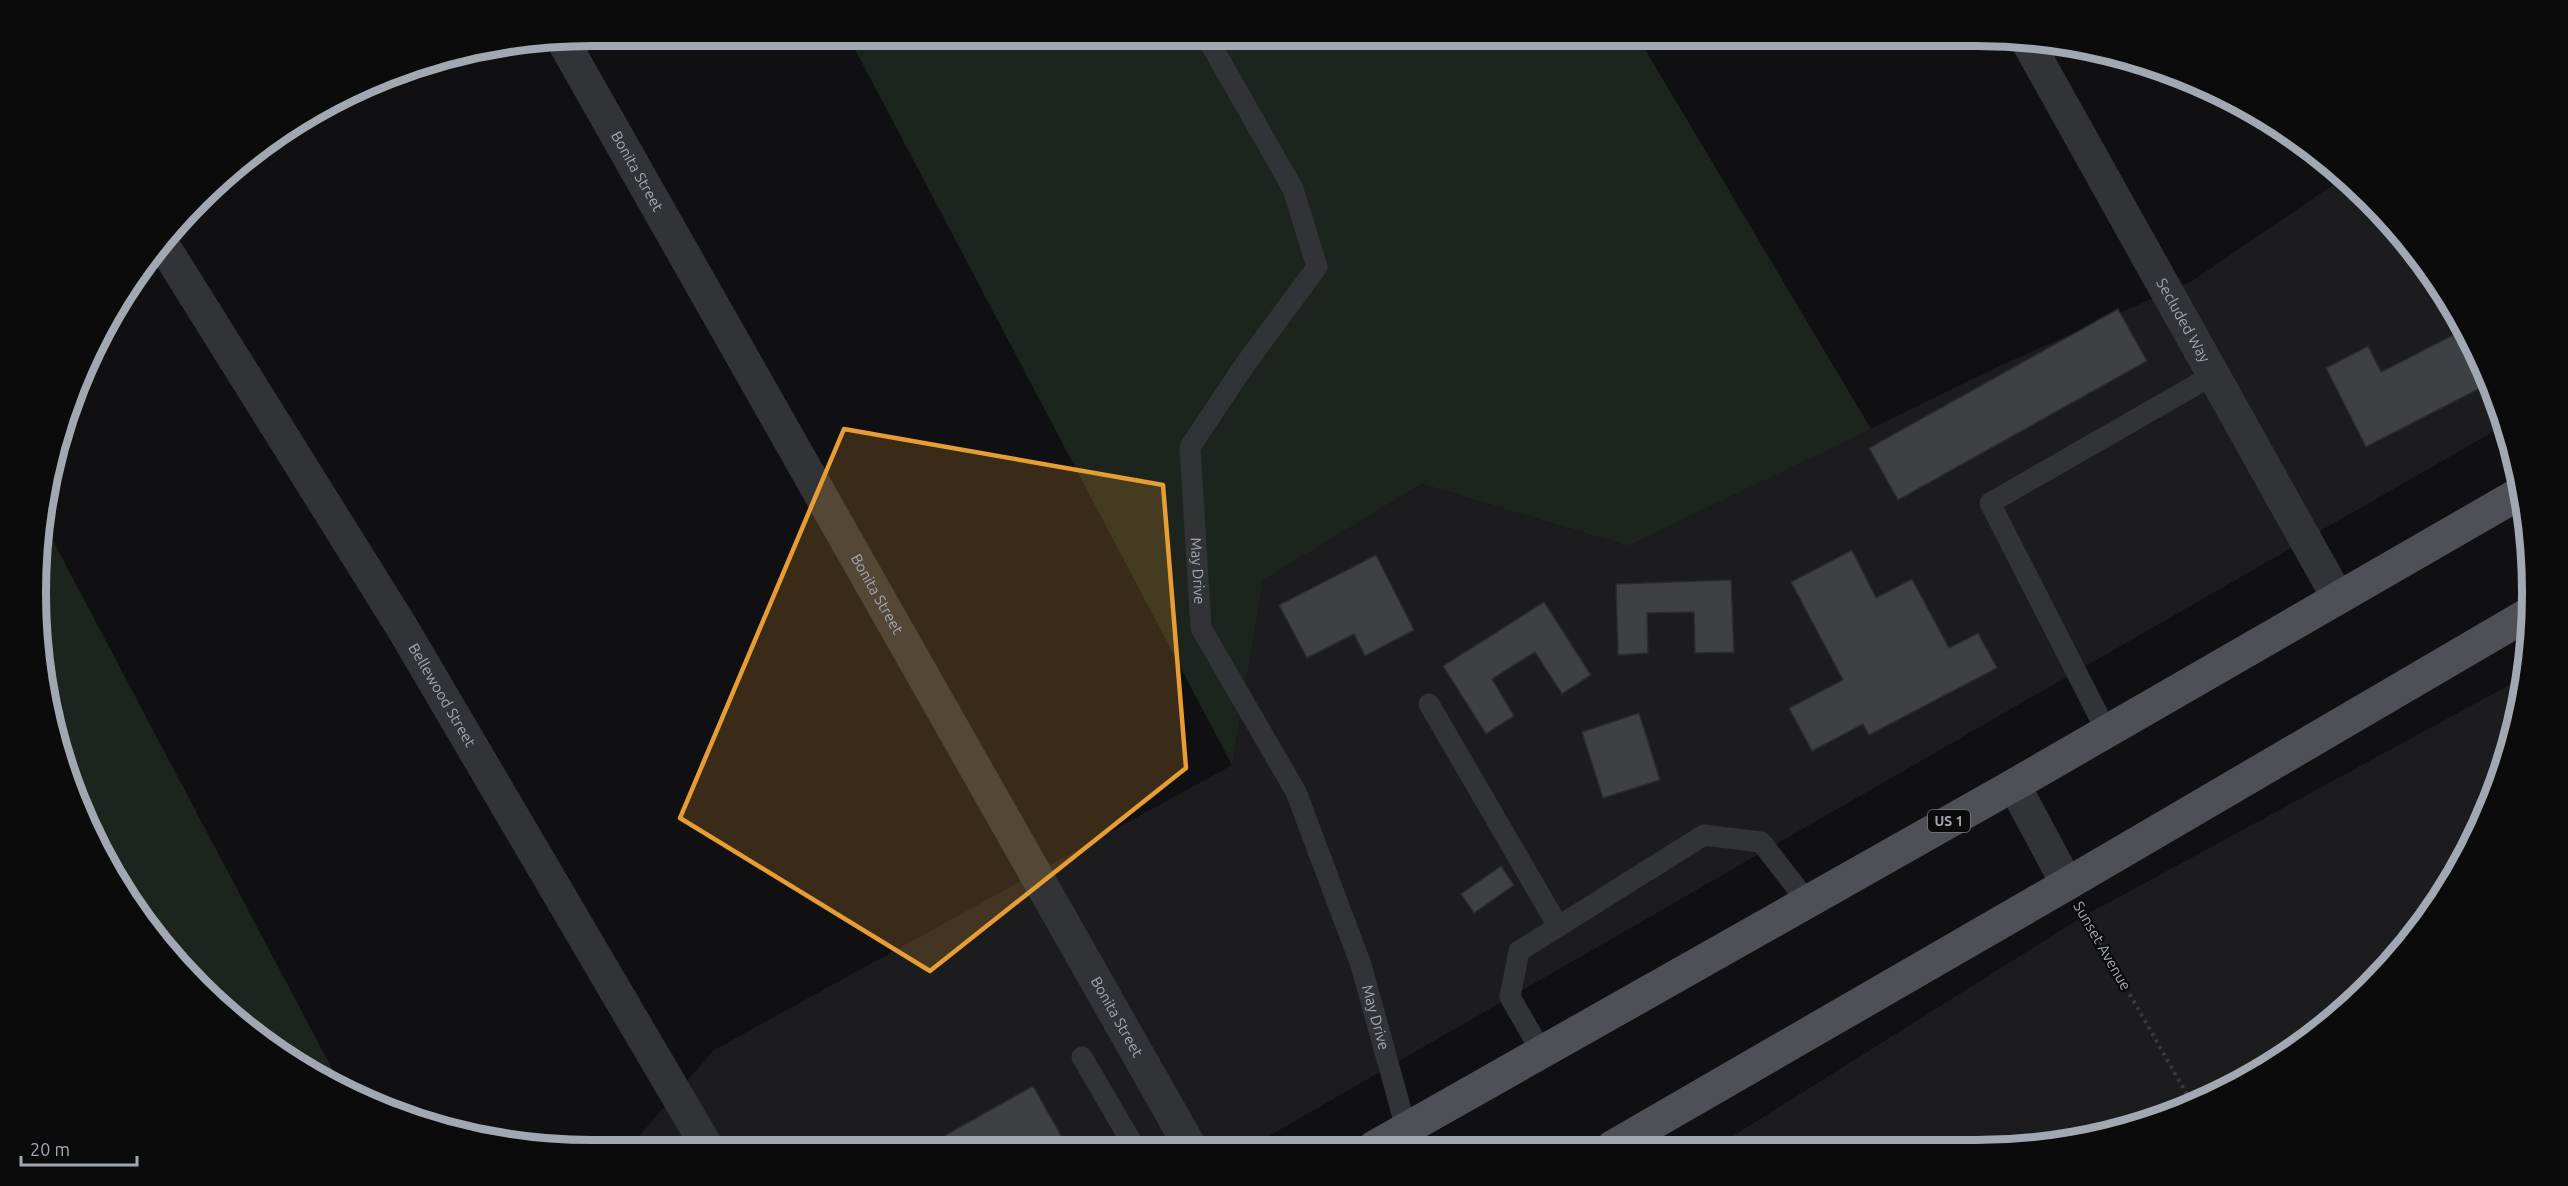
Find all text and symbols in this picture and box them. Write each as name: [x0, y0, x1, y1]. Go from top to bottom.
street label: Bonita Street: [608, 128, 667, 214]
street label: Secluded Way: [2153, 275, 2214, 365]
street label: May Drive: [1188, 537, 1209, 605]
street label: Bonita Street: [848, 551, 907, 637]
street label: Bellewood Street: [405, 640, 479, 750]
road number: US 1: [1928, 810, 1970, 832]
street label: Sunset Avenue: [2070, 898, 2135, 993]
street label: Bonita Street: [1088, 974, 1147, 1060]
street label: May Drive: [1359, 983, 1393, 1052]
scale bar: [21, 1129, 136, 1167]
text: 20 m: [30, 1139, 70, 1159]

